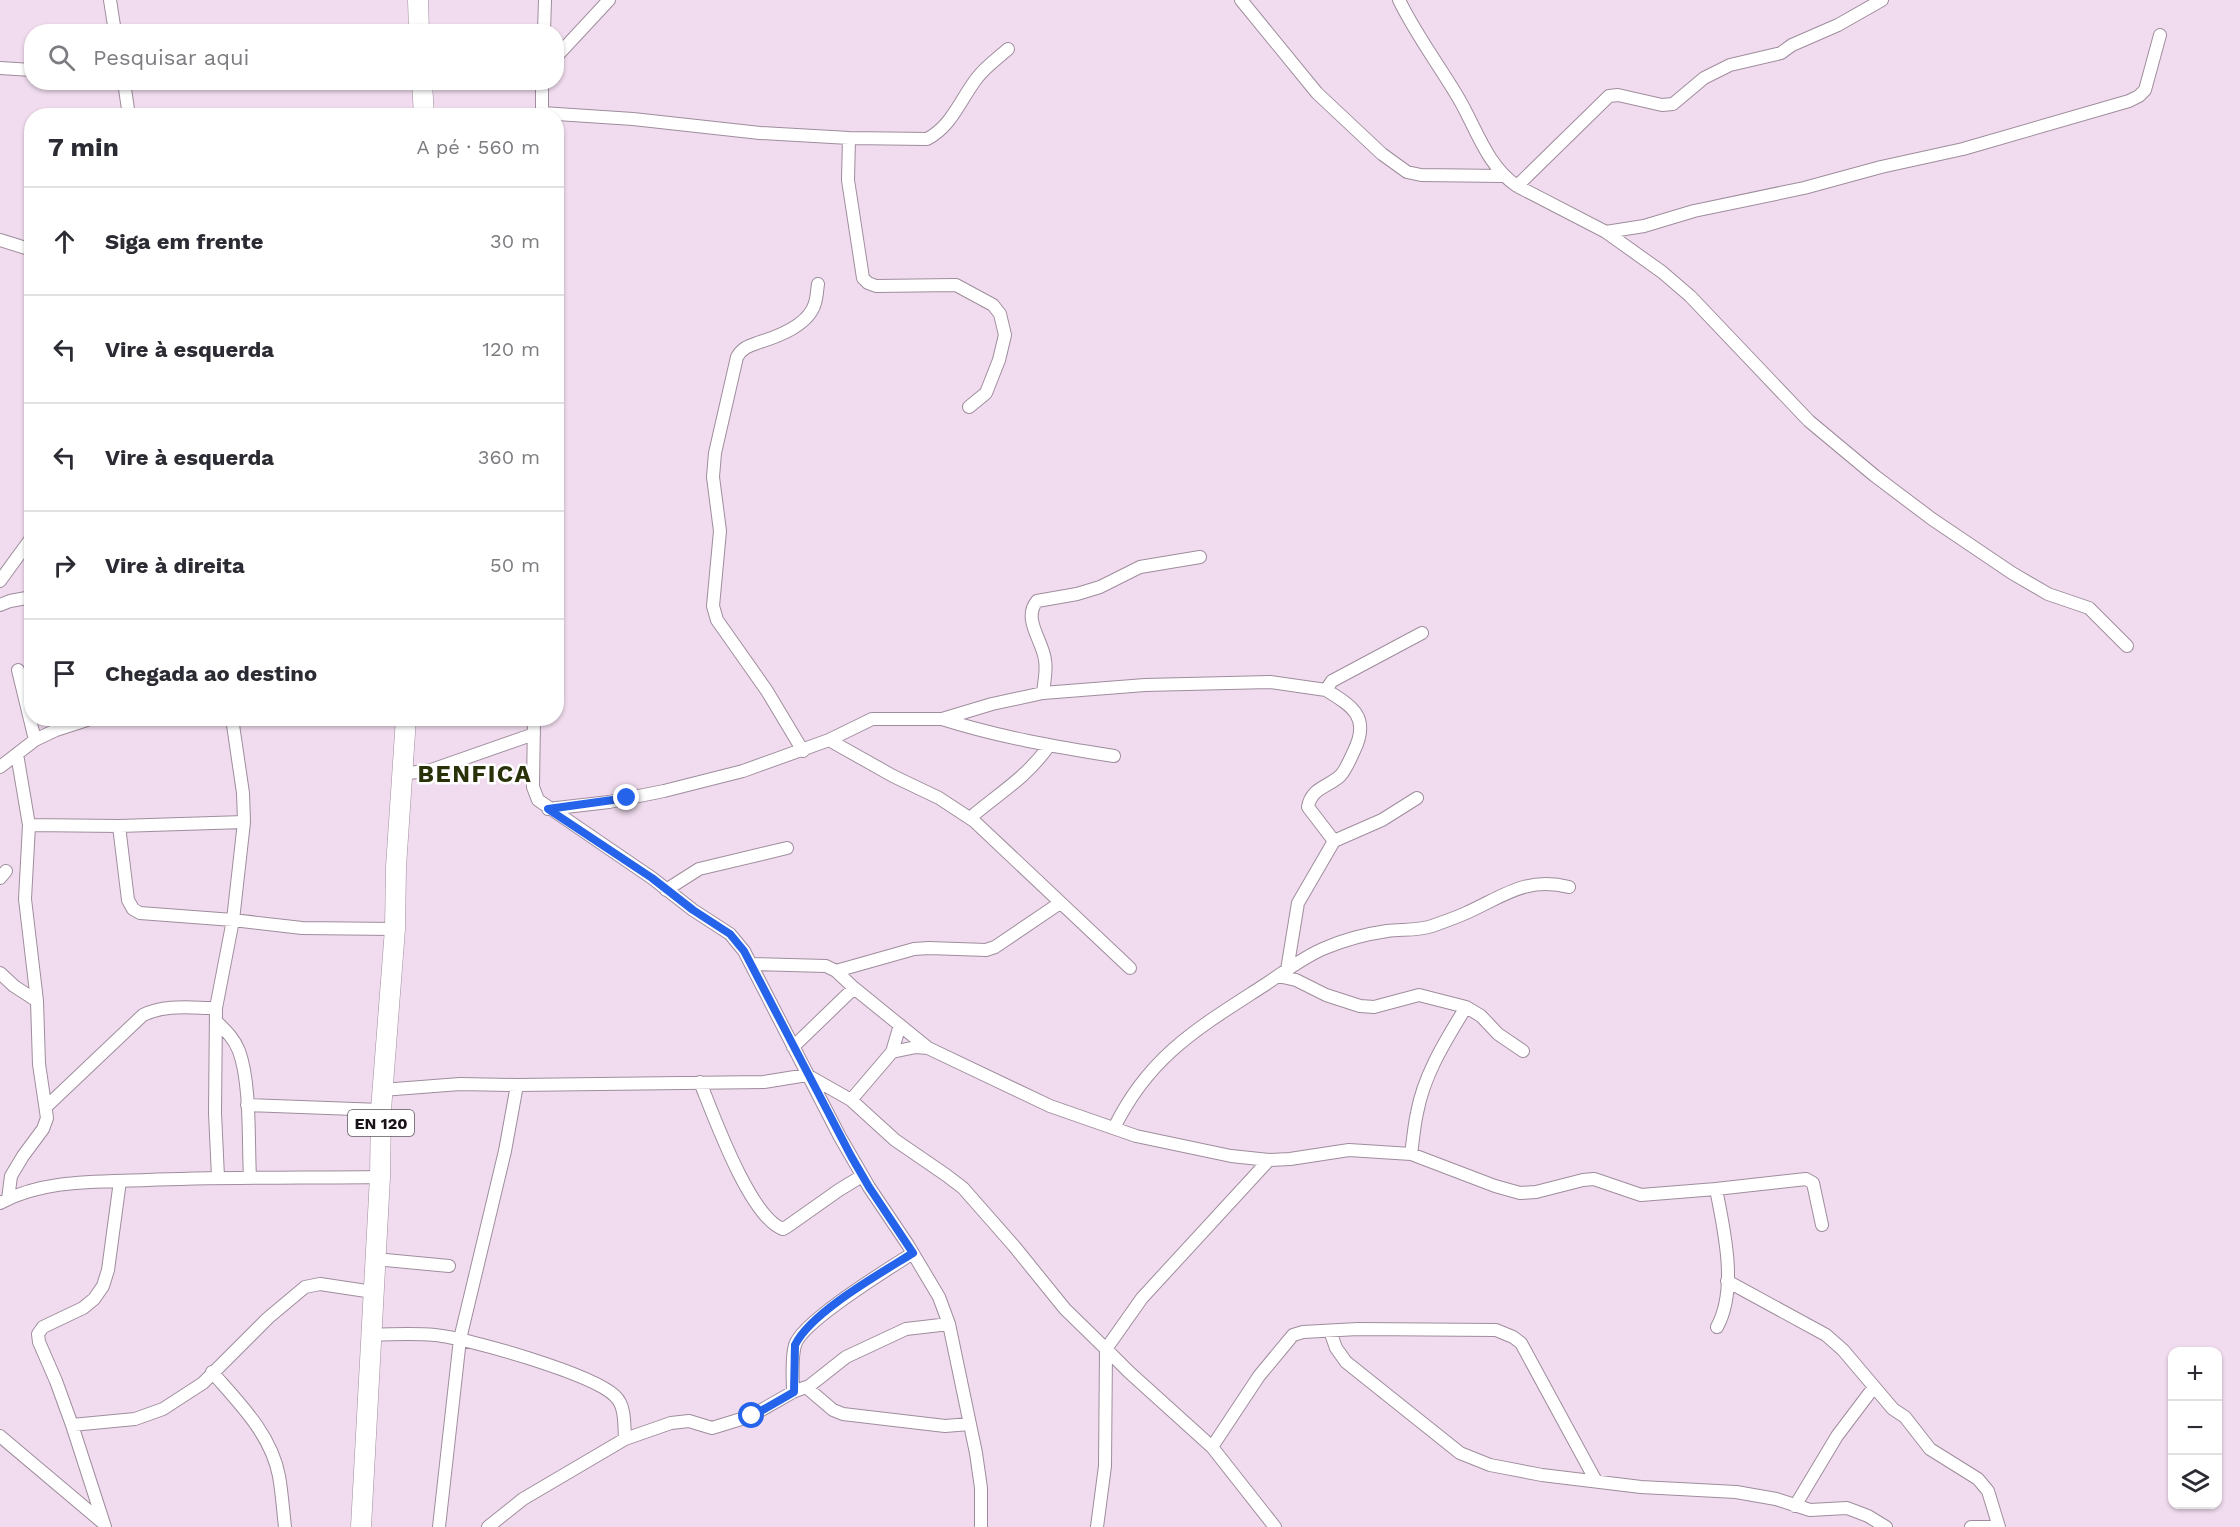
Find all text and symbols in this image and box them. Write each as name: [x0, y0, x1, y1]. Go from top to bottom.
search box: [24, 24, 564, 90]
icon: search: [45, 41, 78, 74]
text: Pesquisar aqui: [93, 45, 249, 70]
text: 7 min: [48, 132, 119, 162]
text: A pé · 560 m: [416, 135, 540, 159]
icon: ahead: [48, 225, 81, 258]
text: Siga em frente: [105, 229, 263, 254]
text: 30 m: [490, 229, 540, 253]
icon: left: [48, 333, 81, 366]
text: Vire à esquerda: [105, 337, 274, 362]
text: 120 m: [482, 337, 540, 361]
icon: left: [48, 441, 81, 474]
text: Vire à esquerda: [105, 445, 274, 470]
text: 360 m: [478, 445, 540, 469]
icon: right: [48, 549, 81, 582]
text: Vire à direita: [105, 553, 245, 578]
text: 50 m: [490, 553, 540, 577]
icon: arrive: [48, 657, 81, 690]
text: Chegada ao destino: [105, 661, 317, 686]
district label: BENFICA: [418, 760, 532, 788]
route end: [613, 784, 639, 810]
road number: EN 120: [348, 1110, 414, 1136]
map controls: [2168, 1347, 2222, 1509]
button: +: [2168, 1347, 2222, 1401]
button: −: [2168, 1401, 2222, 1455]
route start: [738, 1402, 764, 1428]
button: layers: [2168, 1455, 2222, 1509]

